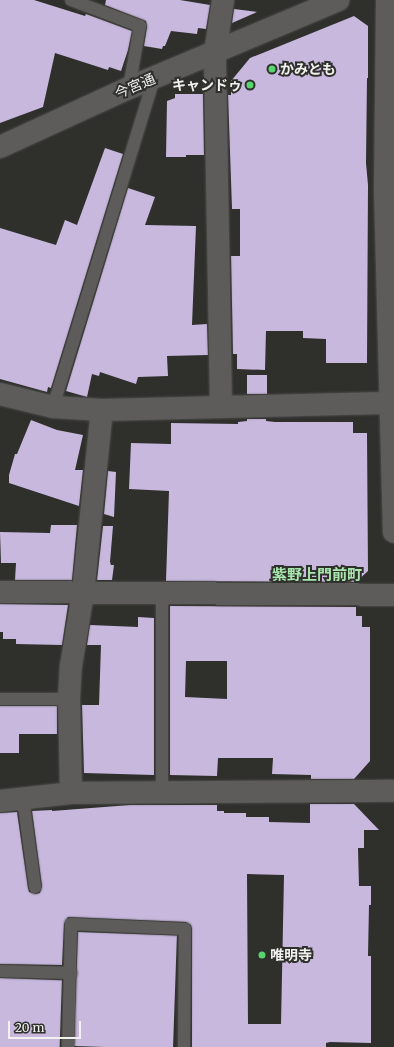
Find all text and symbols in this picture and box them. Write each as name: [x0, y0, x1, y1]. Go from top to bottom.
place label: かみとも: [280, 61, 336, 77]
marker: かみとも: [267, 64, 277, 74]
street label: 今宮通: [112, 70, 158, 102]
place label: キャンドゥ: [172, 77, 242, 93]
marker: キャンドゥ: [245, 80, 255, 90]
district label: 紫野上門前町: [272, 566, 362, 584]
place label: 唯明寺: [270, 947, 312, 963]
marker: 唯明寺: [257, 950, 267, 960]
scale bar: [10, 1013, 83, 1039]
text: 20 m: [15, 1020, 44, 1035]

